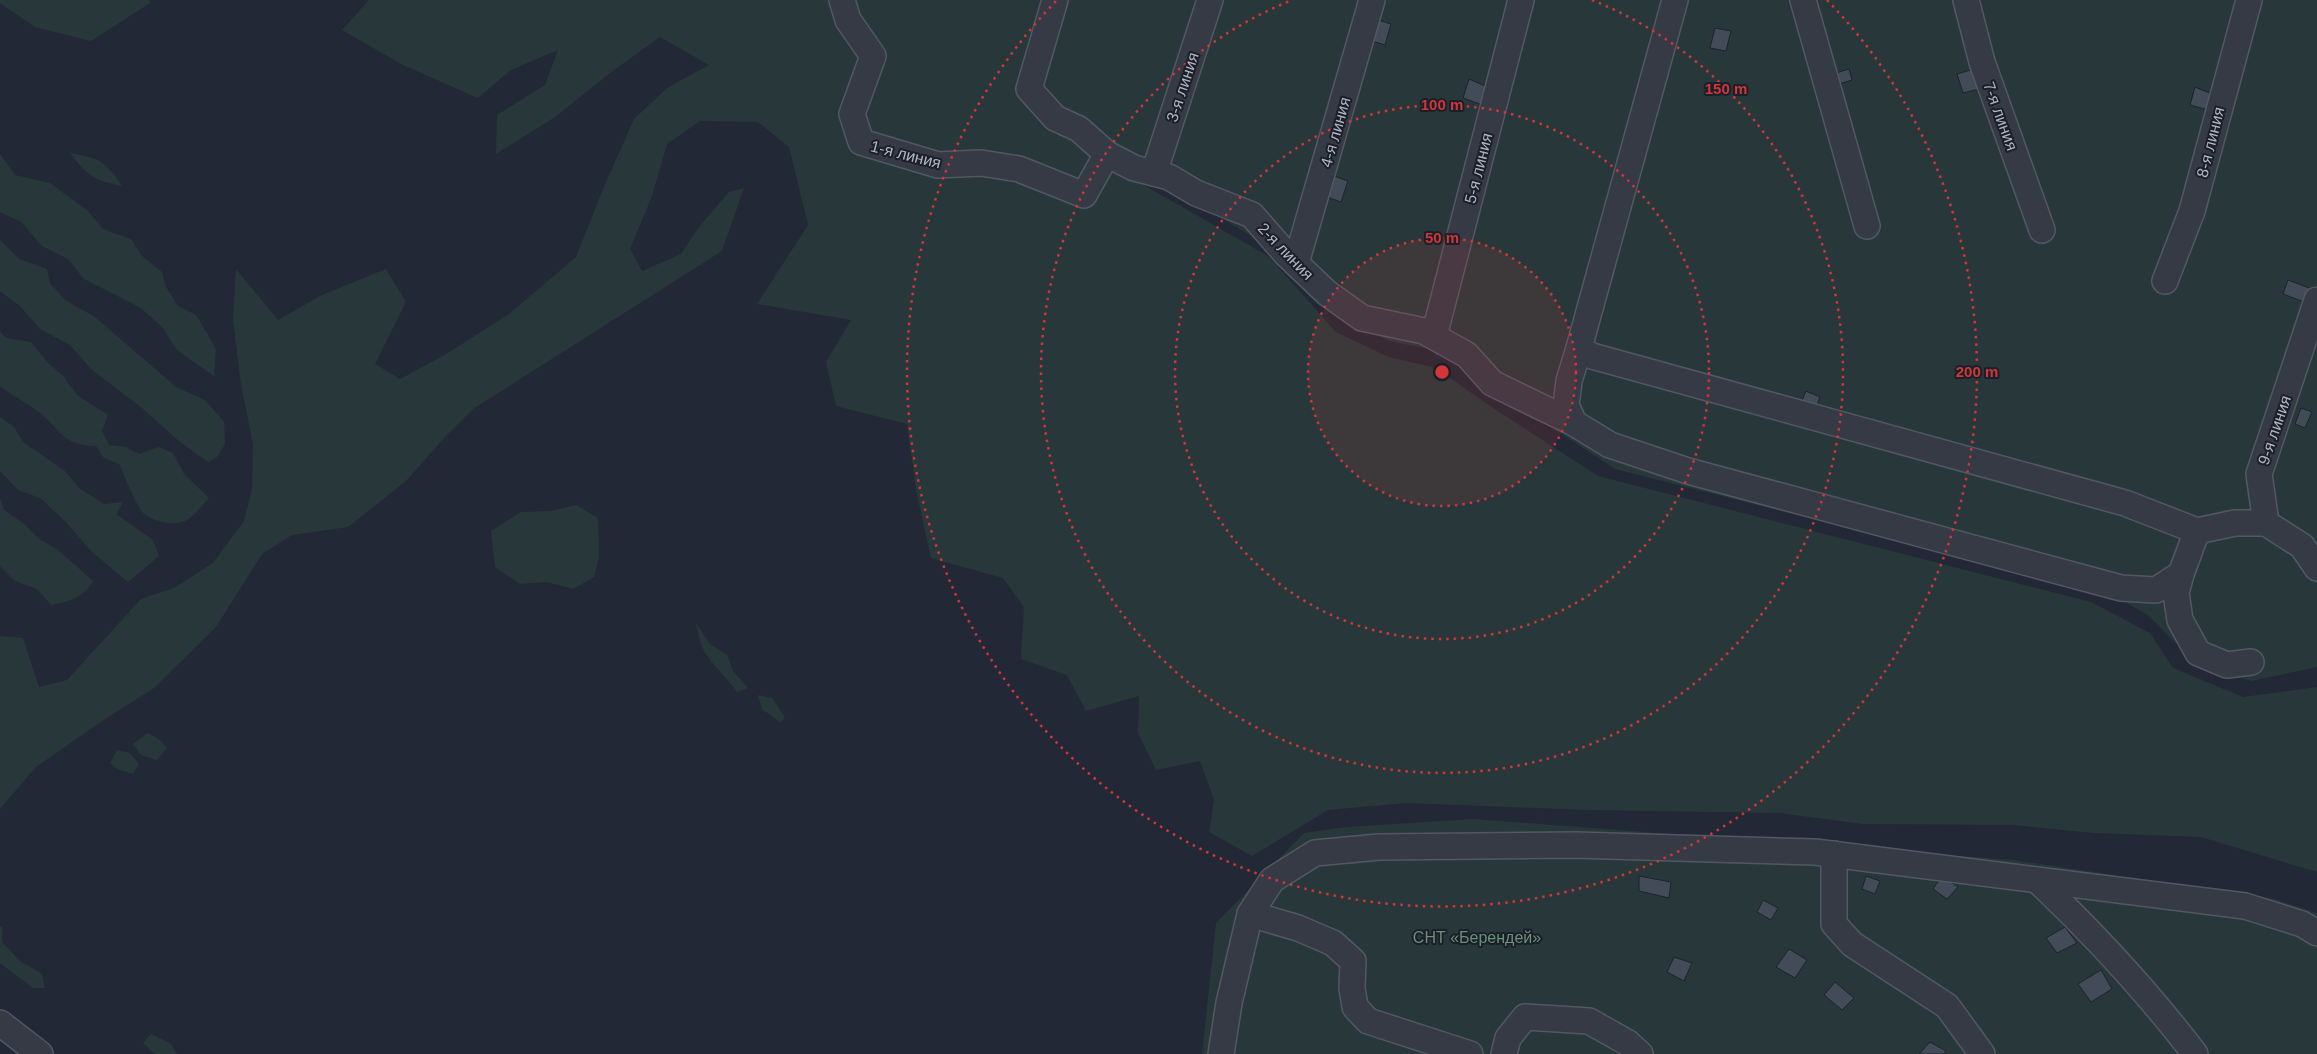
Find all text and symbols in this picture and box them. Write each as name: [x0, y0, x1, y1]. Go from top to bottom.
street label: 3-я линия: [1163, 50, 1202, 124]
street label: 7-я линия: [1980, 79, 2021, 153]
text: 150 m: [1705, 80, 1747, 97]
street label: 4-я линия: [1317, 95, 1354, 169]
text: 100 m: [1421, 96, 1463, 113]
street label: 8-я линия: [2194, 105, 2227, 179]
street label: 5-я линия: [1462, 131, 1495, 205]
street label: 1-я линия: [869, 138, 943, 171]
street label: 2-я линия: [1255, 220, 1317, 283]
text: 50 m: [1425, 229, 1459, 246]
centre of rings: [1433, 363, 1451, 381]
text: 200 m: [1956, 363, 1998, 380]
street label: 9-я линия: [2255, 393, 2294, 467]
park label: СНТ «Берендей»: [1413, 929, 1541, 946]

